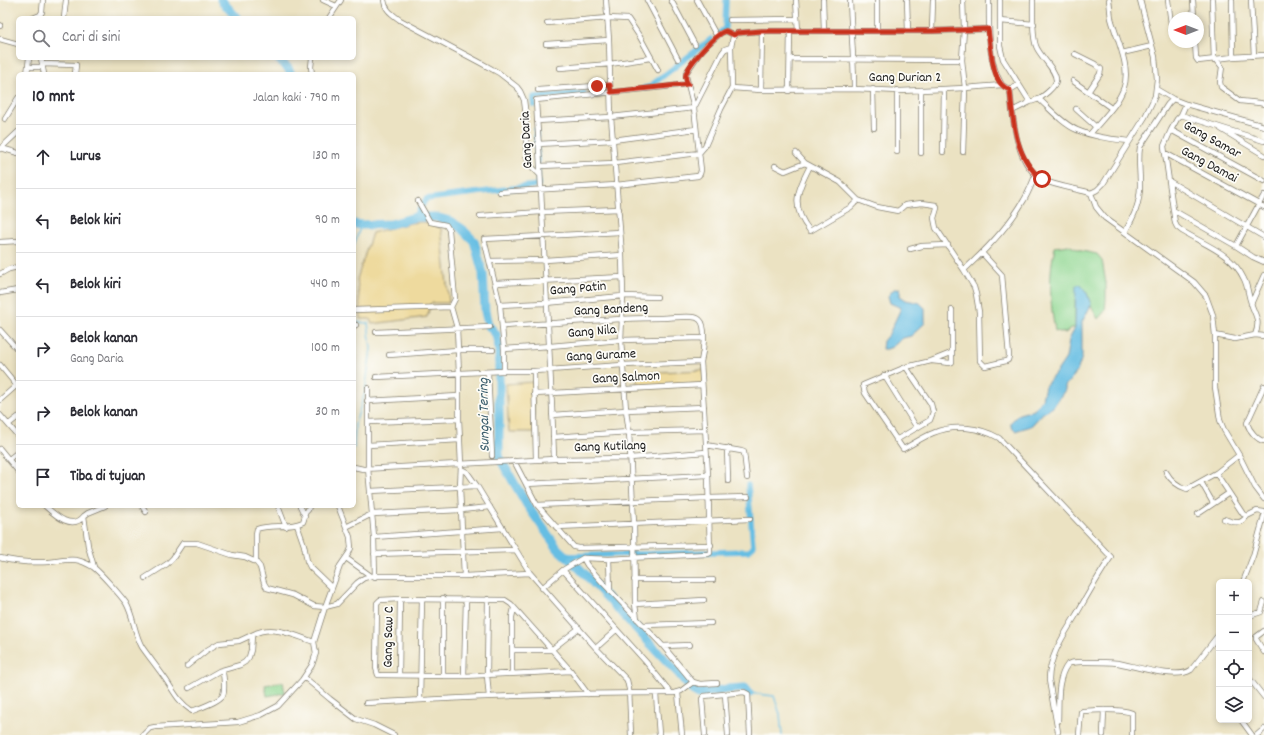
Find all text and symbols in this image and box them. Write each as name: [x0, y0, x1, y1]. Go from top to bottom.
north arrow: [1168, 12, 1204, 48]
search box: [16, 16, 356, 60]
icon: search: [30, 27, 52, 49]
text: Cari di sini: [62, 27, 120, 49]
street label: Gang Durian 2: [869, 68, 941, 88]
route end: [588, 77, 606, 95]
text: 10 mnt: [32, 86, 75, 110]
text: Jalan kaki · 790 m: [253, 89, 340, 108]
street label: Gang Daria: [515, 110, 538, 169]
street label: Gang Samar: [1179, 116, 1245, 165]
street label: Gang Damai: [1177, 142, 1241, 189]
icon: ahead: [32, 146, 54, 168]
text: Lurus: [70, 146, 101, 168]
text: 130 m: [312, 147, 340, 166]
route start: [1033, 170, 1051, 188]
icon: left: [32, 210, 54, 232]
text: Belok kiri: [70, 210, 121, 232]
text: 90 m: [315, 211, 340, 230]
icon: left: [32, 274, 54, 296]
text: Belok kiri: [70, 274, 121, 296]
text: 440 m: [310, 275, 340, 294]
street label: Gang Patin: [549, 277, 607, 301]
street label: Gang Bandeng: [573, 298, 649, 322]
street label: Gang Nila: [567, 320, 618, 344]
text: Belok kanan: [70, 328, 138, 350]
icon: right: [32, 338, 54, 360]
text: 100 m: [311, 339, 340, 358]
street label: Gang Gurame: [565, 344, 637, 368]
text: Gang Daria: [70, 350, 123, 369]
street label: Gang Salmon: [592, 366, 660, 390]
water label: Sungai Tering: [473, 377, 497, 452]
icon: right: [32, 402, 54, 424]
text: Belok kanan: [70, 402, 138, 424]
text: 30 m: [315, 403, 340, 422]
street label: Gang Kutilang: [574, 436, 646, 458]
icon: arrive: [32, 466, 54, 488]
text: Tiba di tujuan: [70, 466, 145, 488]
map controls: [1216, 579, 1252, 723]
button: +: [1216, 579, 1252, 615]
street label: Gang Saw C: [378, 606, 400, 668]
button: −: [1216, 615, 1252, 651]
button: locate: [1216, 651, 1252, 687]
button: layers: [1216, 687, 1252, 723]

